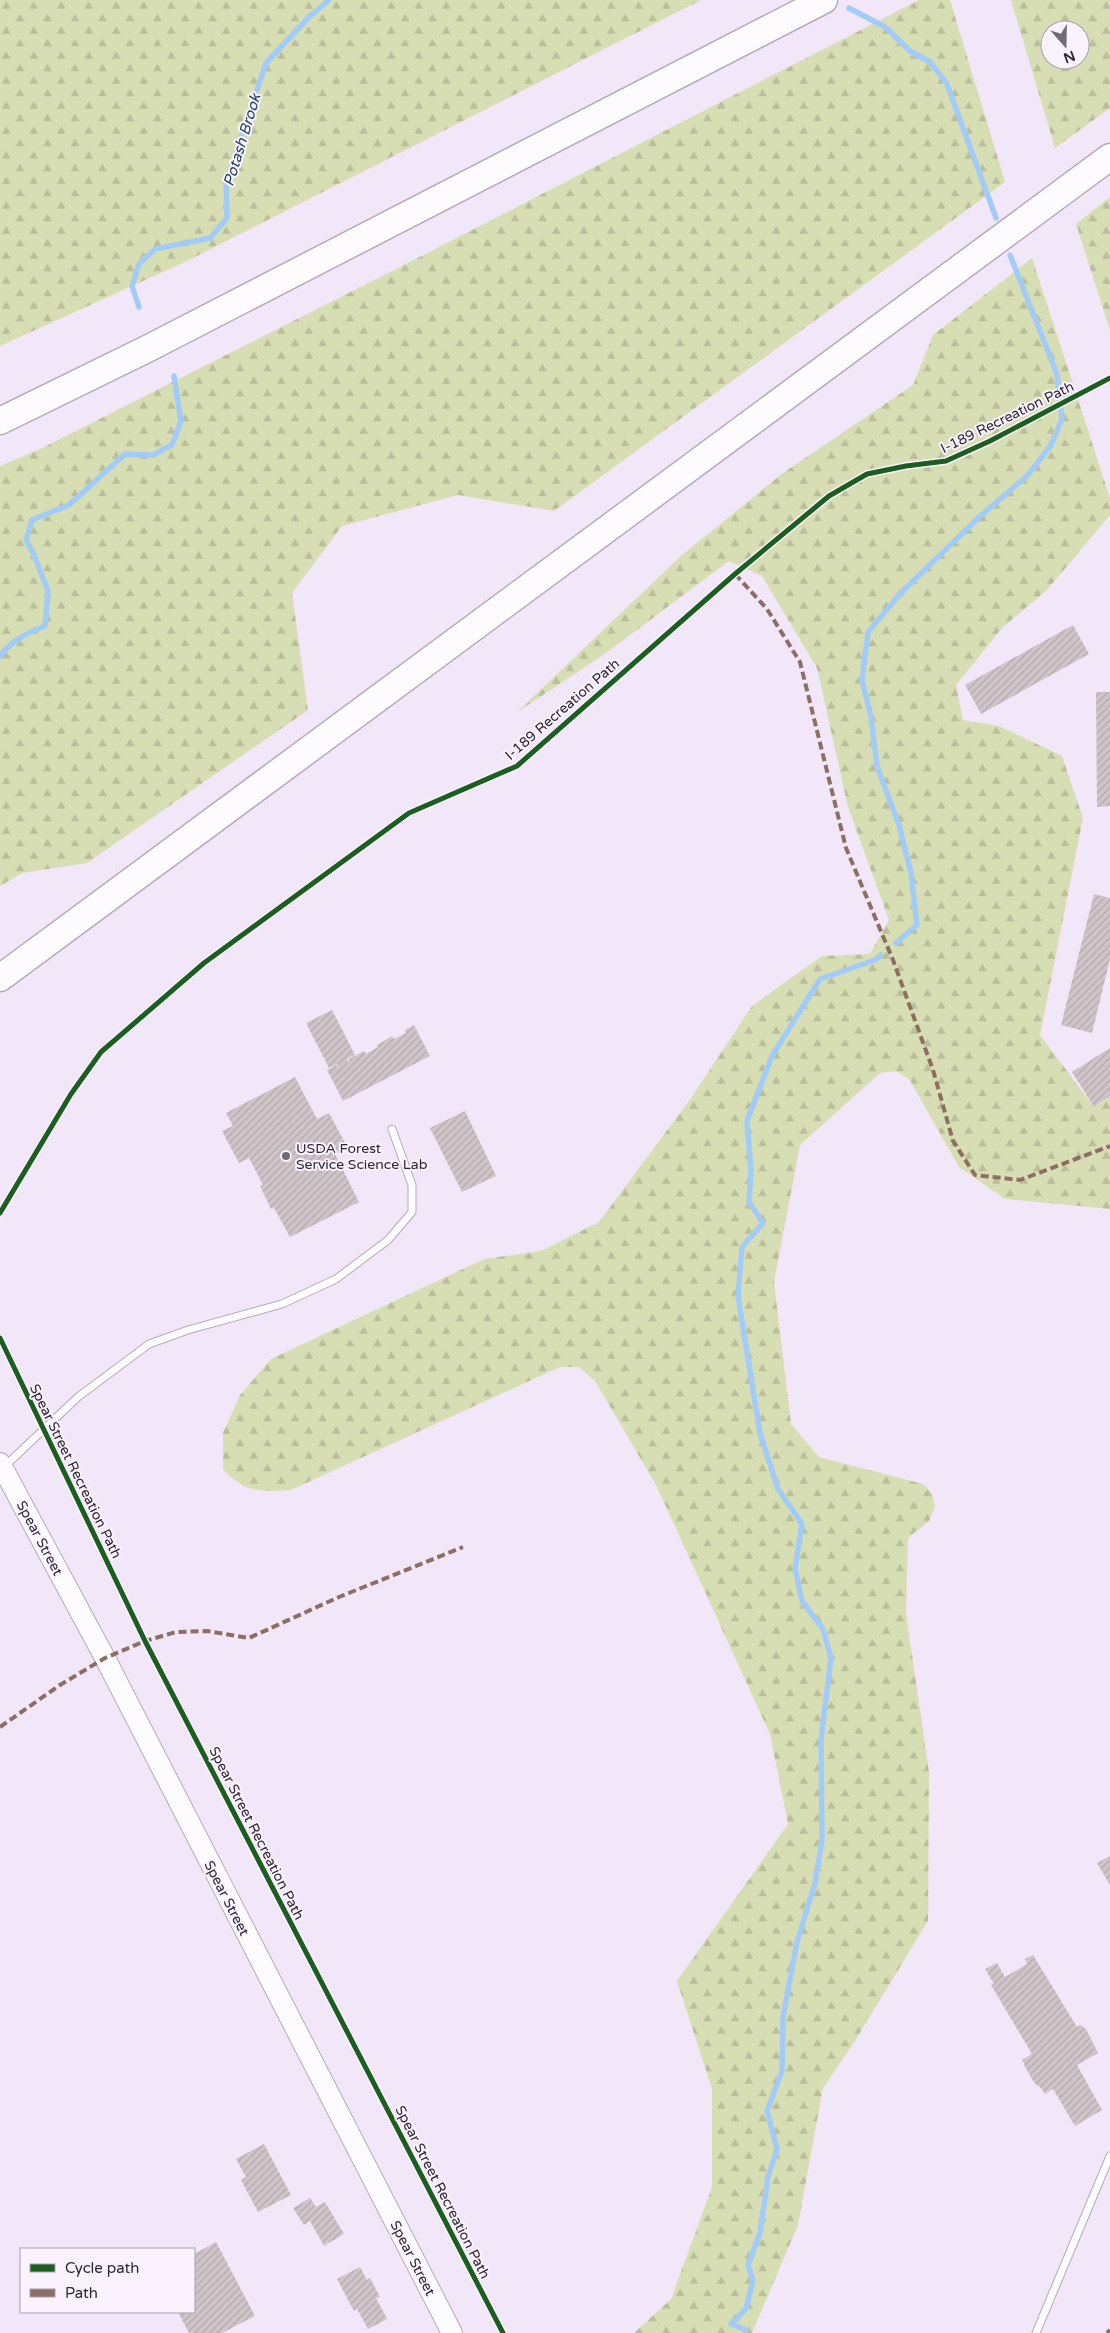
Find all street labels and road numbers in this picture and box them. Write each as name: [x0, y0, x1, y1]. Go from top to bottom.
street label: I-189 Recreation Path: [938, 378, 1077, 457]
street label: I-189 Recreation Path: [502, 655, 623, 764]
street label: Spear Street Recreation Path: [26, 1381, 126, 1561]
street label: Spear Street: [13, 1498, 67, 1578]
street label: Spear Street Recreation Path: [206, 1744, 308, 1922]
street label: Spear Street: [201, 1858, 253, 1938]
street label: Spear Street Recreation Path: [392, 2103, 494, 2281]
street label: Spear Street: [387, 2218, 439, 2298]

